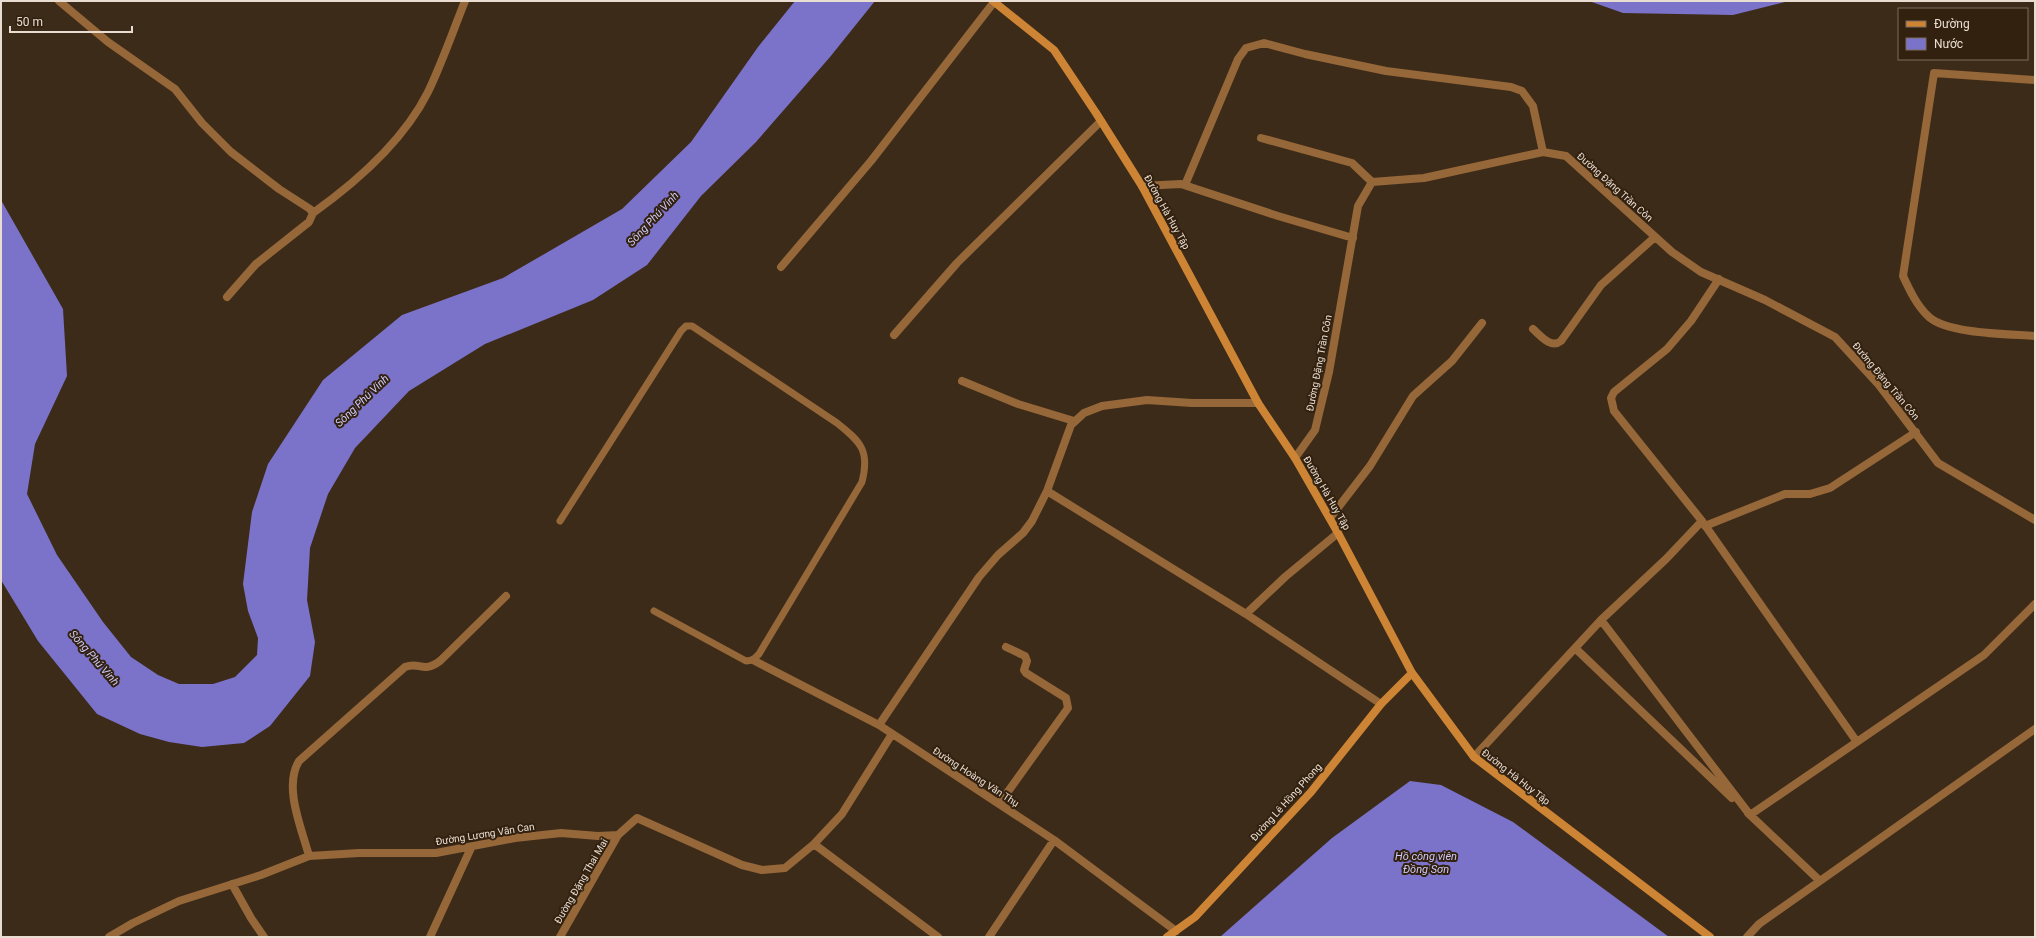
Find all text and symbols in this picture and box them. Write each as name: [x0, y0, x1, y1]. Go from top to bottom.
scale bar: [10, 8, 132, 34]
legend: [1898, 8, 2028, 60]
text: 50 m: [16, 15, 43, 29]
text: Đường: [1934, 17, 1970, 31]
text: Nước: [1934, 37, 1963, 51]
street label: Đường Đặng Trần Côn: [1574, 150, 1655, 225]
street label: Đường Hà Huy Tập: [1141, 173, 1192, 252]
water label: Sông Phú Vinh: [625, 189, 681, 249]
street label: Đường Đặng Trần Côn: [1304, 314, 1335, 412]
street label: Đường Đặng Trần Côn: [1850, 340, 1922, 423]
water label: Sông Phú Vinh: [333, 372, 392, 430]
street label: Đường Hà Huy Tập: [1301, 454, 1353, 533]
water label: Sông Phú Vinh: [66, 628, 122, 689]
street label: Đường Hoàng Văn Thụ: [930, 745, 1021, 810]
street label: Đường Hà Huy Tập: [1479, 747, 1553, 808]
street label: Đường Lê Hồng Phong: [1248, 761, 1324, 843]
street label: Đường Lương Văn Can: [435, 821, 535, 847]
street label: Đường Đặng Thai Mai: [552, 837, 611, 926]
water label: Hồ công viên Đồng Sơn: [1395, 850, 1457, 876]

